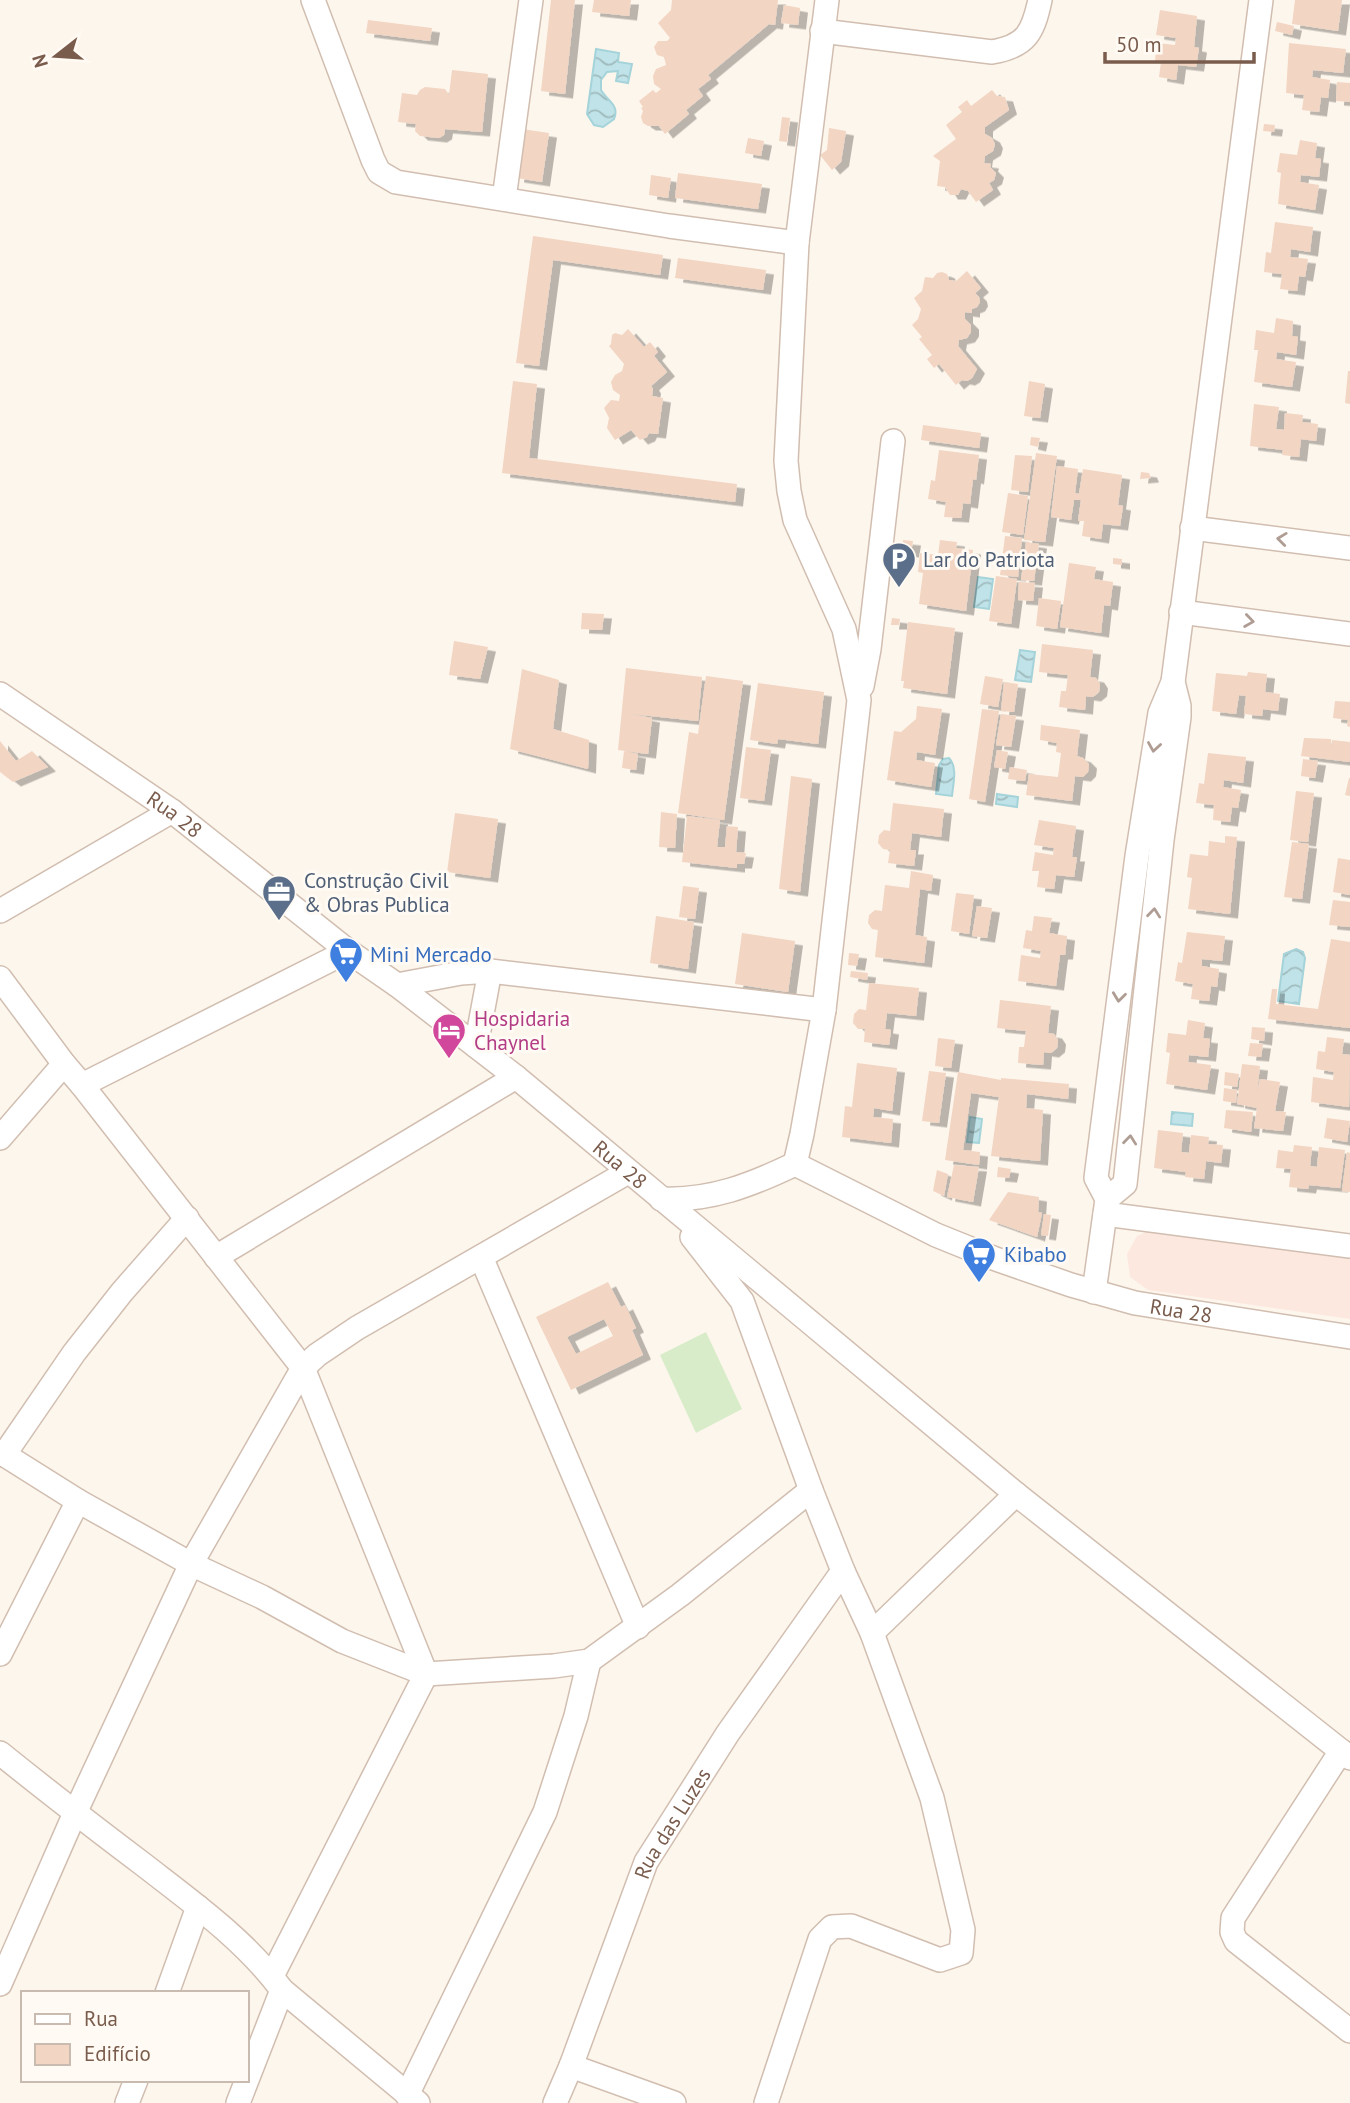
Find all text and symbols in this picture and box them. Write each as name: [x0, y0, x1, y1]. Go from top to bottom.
north arrow: [21, 21, 91, 91]
scale bar: [1105, 21, 1254, 65]
text: 50 m: [1116, 31, 1162, 58]
text: N: [26, 51, 53, 70]
one-way arrow: [1276, 532, 1288, 547]
parking icon: Lar do Patriota: [880, 540, 918, 589]
place label: Lar do Patriota: [923, 546, 1055, 573]
one-way arrow: [1243, 613, 1255, 628]
one-way arrow: [1147, 741, 1162, 753]
street label: Rua 28: [142, 784, 208, 844]
place label: Construção Civil & Obras Publica: [304, 867, 450, 918]
office icon: Construção Civil & Obras Publica: [260, 873, 298, 922]
one-way arrow: [1146, 908, 1161, 919]
supermarket icon: Mini Mercado: [327, 935, 365, 984]
place label: Mini Mercado: [370, 941, 492, 968]
one-way arrow: [1112, 991, 1127, 1003]
place label: Hospidaria Chaynel: [474, 1005, 570, 1056]
hotel icon: Hospidaria Chaynel: [430, 1011, 468, 1060]
street label: Rua 28: [588, 1134, 653, 1195]
one-way arrow: [1122, 1134, 1137, 1145]
supermarket icon: Kibabo: [960, 1235, 998, 1284]
place label: Kibabo: [1004, 1241, 1067, 1268]
street label: Rua 28: [1148, 1292, 1214, 1329]
street label: Rua das Luzes: [628, 1762, 716, 1882]
legend: [21, 1991, 248, 2082]
text: Rua: [84, 2005, 118, 2032]
text: Edifício: [84, 2040, 151, 2067]

